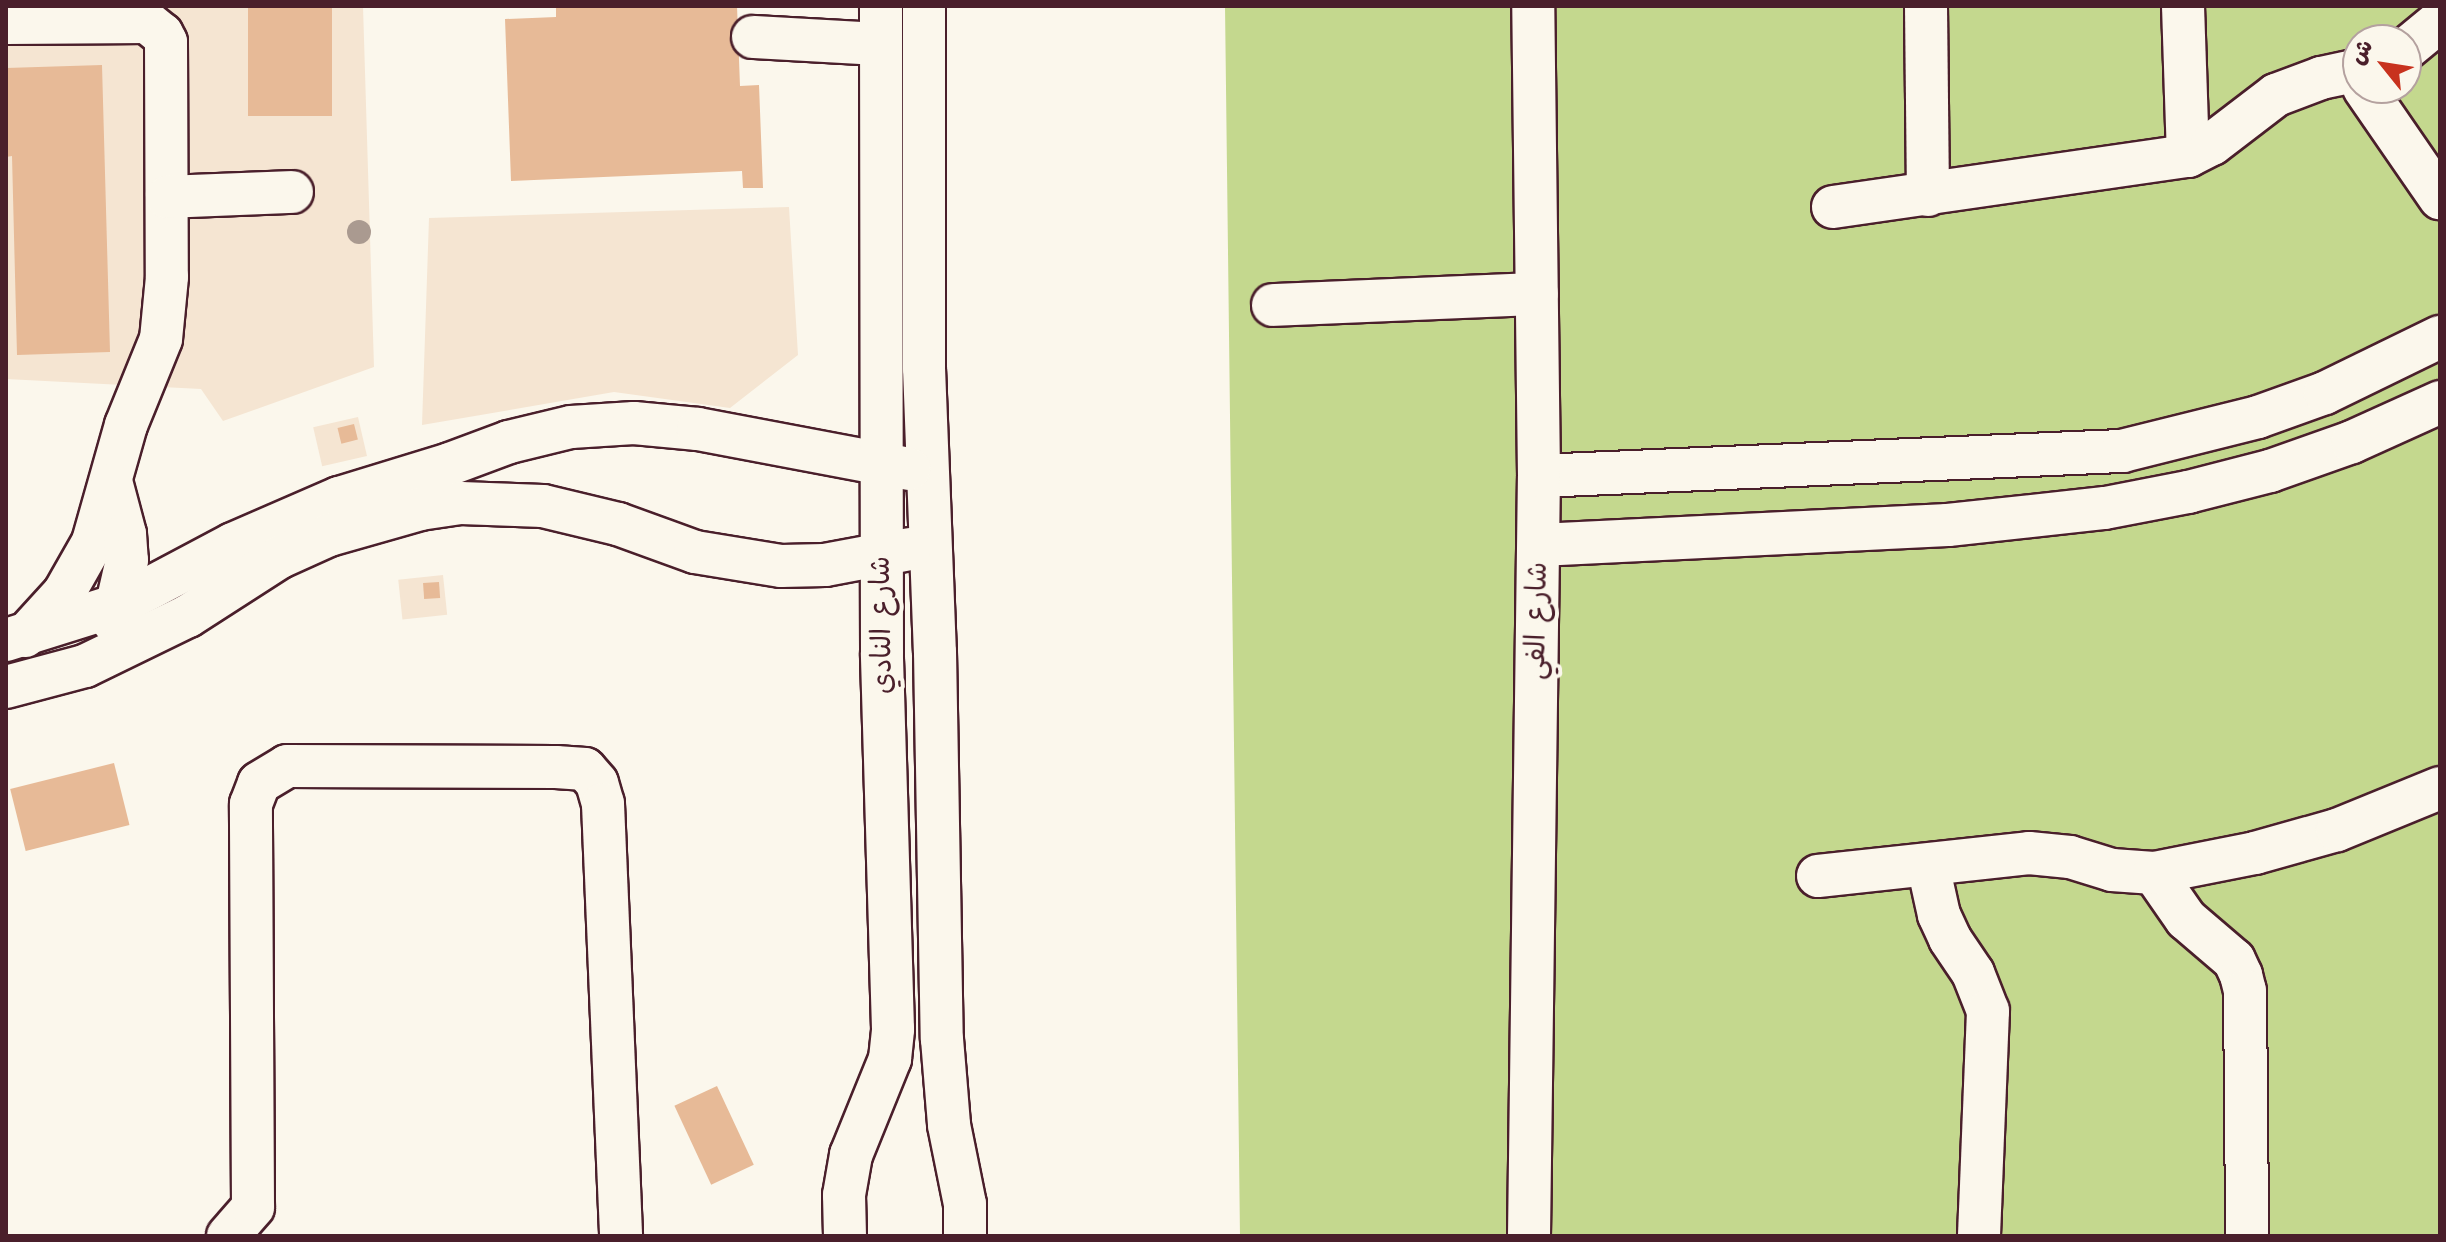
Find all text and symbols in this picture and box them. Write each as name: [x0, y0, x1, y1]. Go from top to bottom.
north arrow: [2342, 24, 2422, 104]
text: ش: [2341, 34, 2384, 72]
street label: شارع النادي: [865, 556, 901, 694]
street label: شارع الفي: [1520, 562, 1556, 680]

